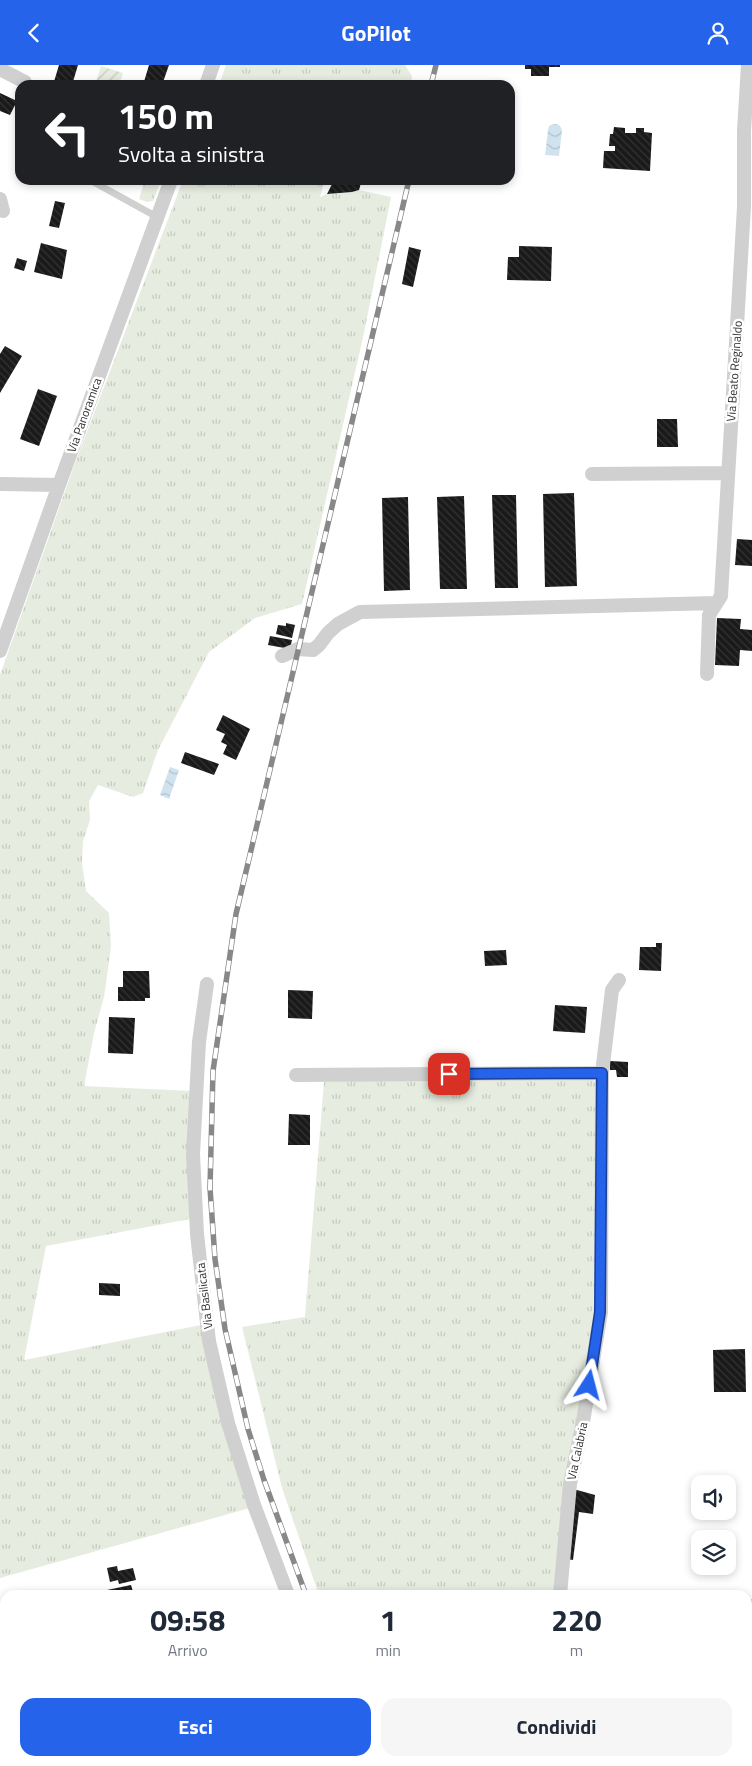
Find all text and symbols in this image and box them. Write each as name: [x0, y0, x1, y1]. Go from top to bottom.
text: GoPilot: [341, 16, 411, 50]
icon: back: [20, 19, 48, 47]
icon: person: [704, 19, 732, 47]
text: 150 m: [118, 89, 214, 143]
icon: left: [35, 100, 100, 165]
text: Svolta a sinistra: [118, 137, 265, 171]
street label: Via Beato Reginaldo: [721, 320, 747, 422]
street label: Via Panoramica: [62, 375, 106, 455]
pin: [428, 1053, 470, 1095]
icon: arrive: [435, 1060, 463, 1088]
street label: Via Basilicata: [191, 1262, 217, 1330]
position arrow: [562, 1358, 614, 1410]
street label: Via Calabria: [562, 1420, 592, 1482]
map controls: [691, 1475, 736, 1575]
button: sound: [691, 1475, 736, 1520]
button: layers: [691, 1530, 736, 1575]
text: 09:58: [150, 1597, 225, 1643]
text: 1: [380, 1597, 397, 1643]
text: 220: [551, 1597, 602, 1643]
text: Arrivo: [168, 1638, 208, 1662]
text: min: [375, 1638, 401, 1662]
text: m: [570, 1638, 583, 1662]
button: Esci: [20, 1698, 371, 1756]
button: Condividi: [381, 1698, 732, 1756]

